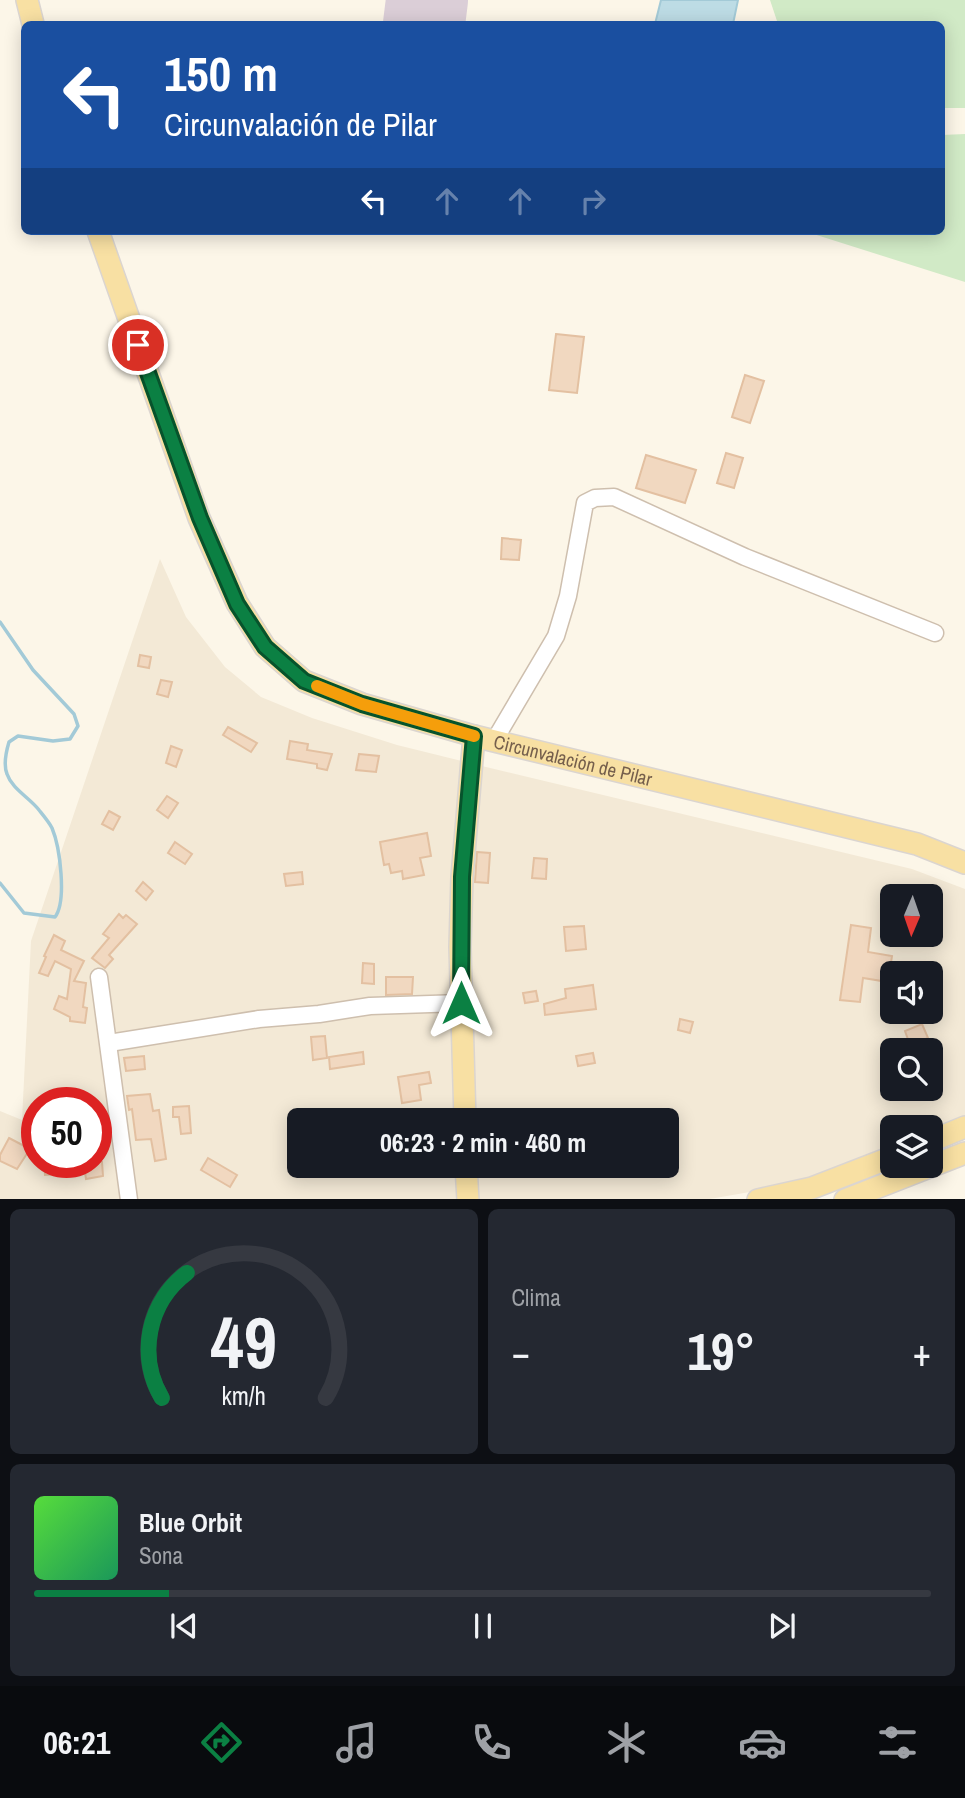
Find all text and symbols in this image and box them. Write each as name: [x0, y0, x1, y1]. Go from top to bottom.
text: 150 m: [164, 40, 278, 106]
icon: left: [49, 49, 140, 140]
text: Circunvalación de Pilar: [164, 103, 437, 146]
icon: left: [355, 182, 393, 220]
icon: ahead: [428, 182, 466, 220]
icon: ahead: [501, 182, 539, 220]
icon: right: [574, 182, 612, 220]
pin: [108, 315, 168, 375]
icon: arrive: [119, 326, 157, 364]
street label: Circunvalación de Pilar: [491, 728, 656, 792]
north arrow: [880, 884, 943, 947]
map controls: [880, 884, 943, 1178]
button: sound: [880, 961, 943, 1024]
position arrow: [424, 966, 498, 1040]
button: search: [880, 1038, 943, 1101]
speed limit sign: 50: [21, 1087, 112, 1178]
button: layers: [880, 1115, 943, 1178]
text: 06:23 · 2 min · 460 m: [380, 1125, 586, 1160]
text: Clima: [512, 1282, 561, 1313]
text: 49: [211, 1293, 277, 1391]
text: 19°: [687, 1316, 755, 1386]
text: −: [512, 1327, 530, 1378]
text: +: [913, 1327, 931, 1378]
text: km/h: [222, 1378, 266, 1412]
text: Blue Orbit: [139, 1505, 242, 1540]
text: Sona: [139, 1540, 183, 1571]
icon: previous: [165, 1607, 203, 1645]
icon: pause: [464, 1607, 502, 1645]
icon: next: [763, 1607, 801, 1645]
icon: directions: [197, 1718, 246, 1767]
icon: music: [332, 1718, 381, 1767]
icon: phone: [467, 1718, 516, 1767]
icon: climate: [602, 1718, 651, 1767]
icon: car: [738, 1718, 787, 1767]
icon: filters: [873, 1718, 922, 1767]
text: 06:21: [43, 1721, 110, 1764]

